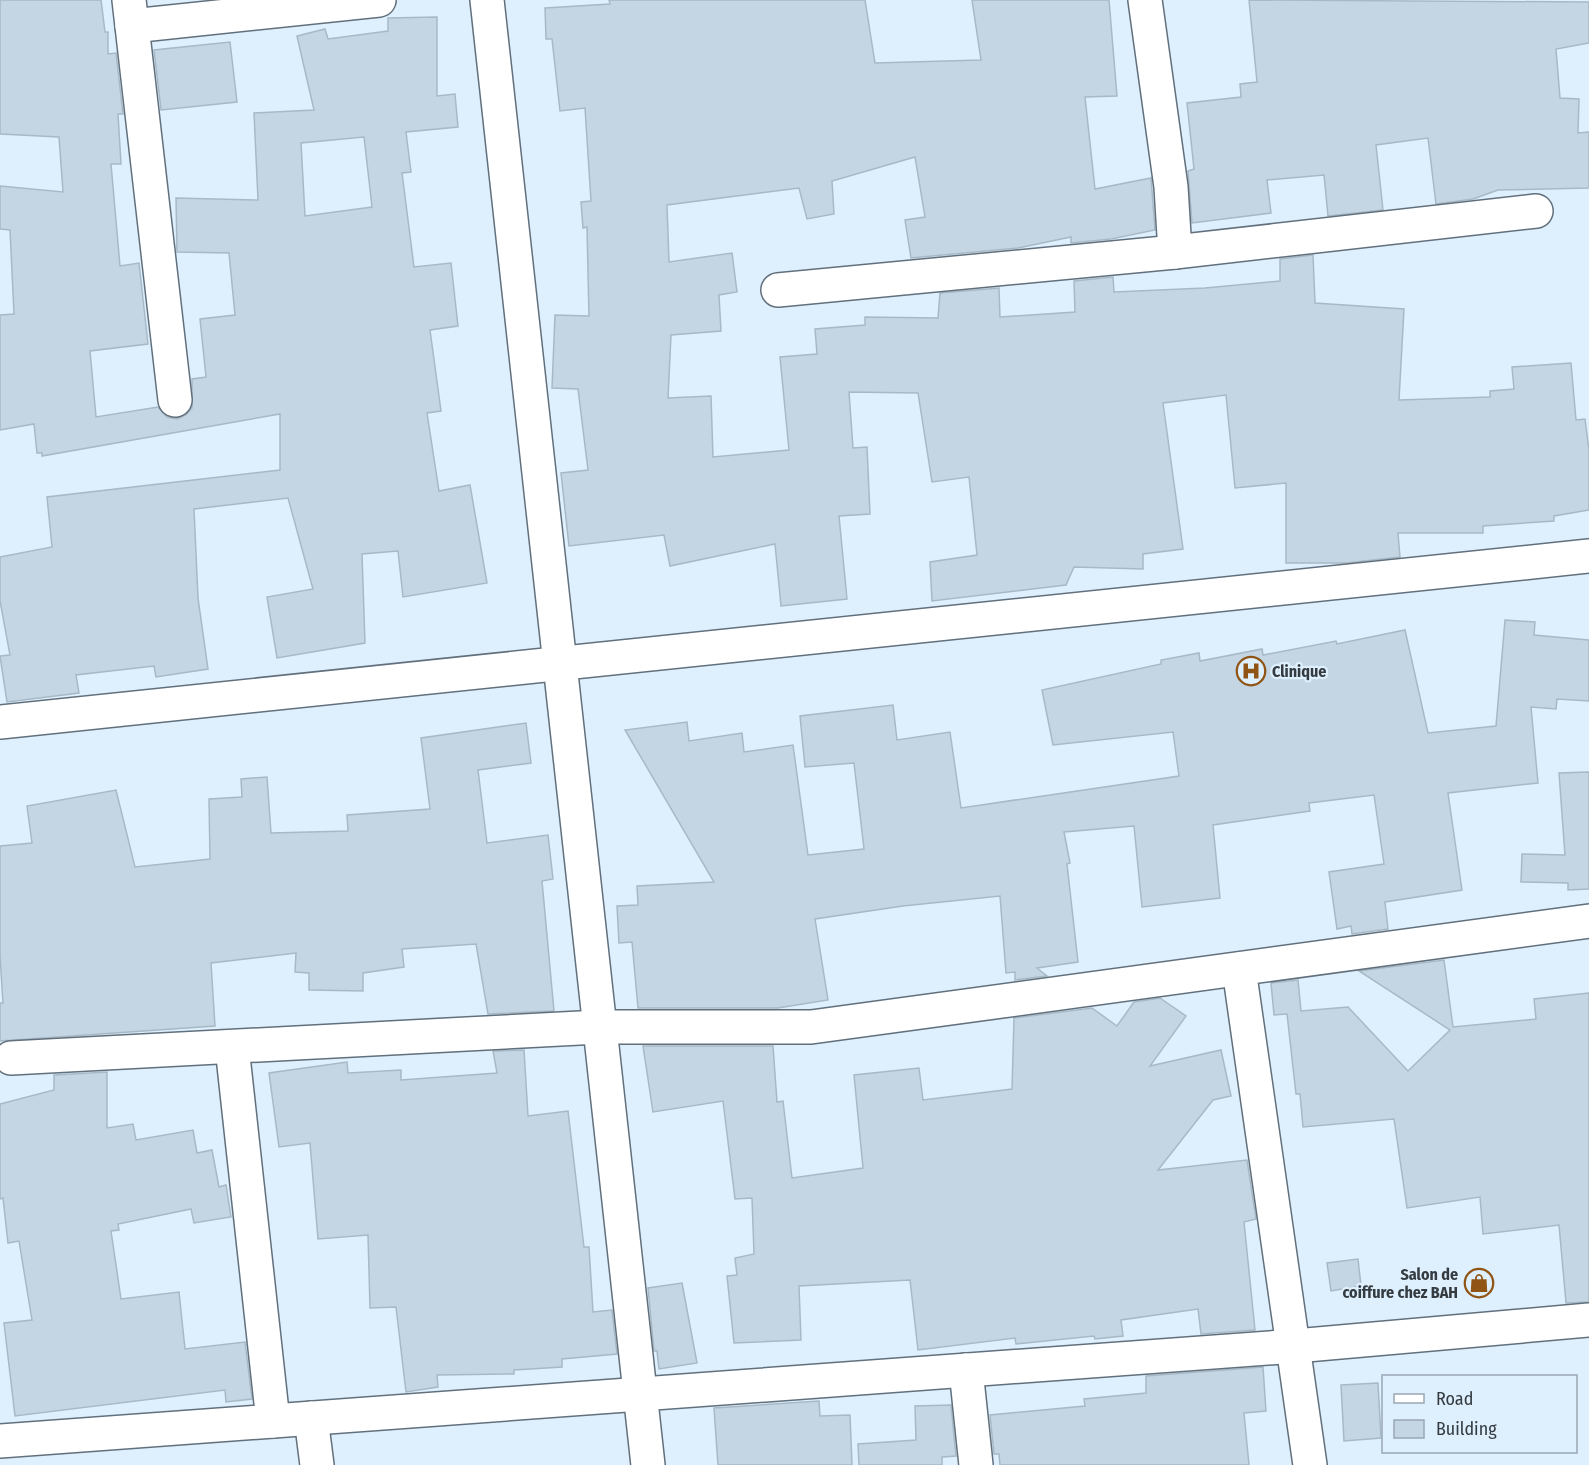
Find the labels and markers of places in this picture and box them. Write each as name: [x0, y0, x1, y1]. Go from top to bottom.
hospital icon: Clinique: [1235, 655, 1267, 687]
place label: Clinique: [1272, 662, 1326, 681]
place label: Salon de coiffure chez BAH: [1342, 1265, 1458, 1302]
shop icon: Salon de coiffure chez BAH: [1463, 1267, 1495, 1299]

